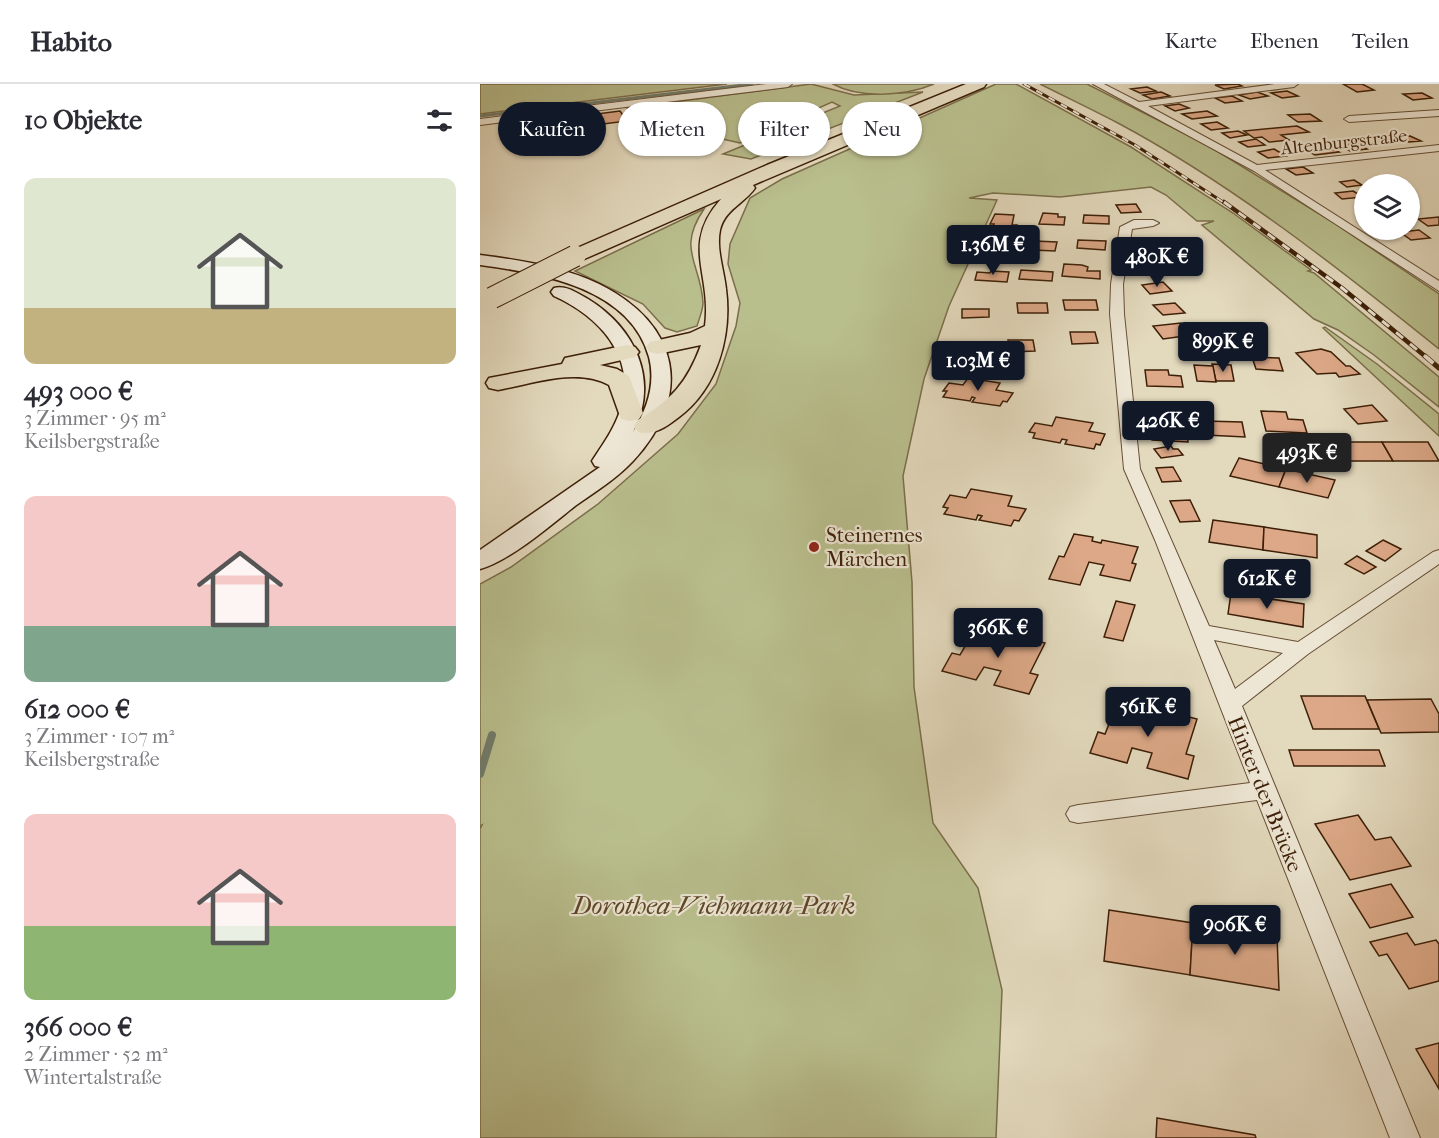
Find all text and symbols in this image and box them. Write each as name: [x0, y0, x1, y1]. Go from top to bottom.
text: Habito: [30, 25, 112, 58]
text: Karte: [1165, 29, 1217, 53]
text: Ebenen: [1250, 29, 1319, 53]
text: Teilen: [1352, 29, 1409, 53]
chip: Kaufen: [498, 102, 606, 156]
chip: Mieten: [618, 102, 726, 156]
chip: Filter: [738, 102, 830, 156]
chip: Neu: [842, 102, 922, 156]
icon: filters: [423, 104, 456, 137]
text: 10 Objekte: [24, 105, 142, 136]
street label: Altenburgstraße: [1279, 125, 1408, 160]
map controls: [1354, 174, 1420, 240]
button: layers: [1354, 174, 1420, 240]
icon: home: [186, 217, 294, 325]
pin: 1.36M €: [938, 225, 1048, 276]
text: 1.36M €: [961, 233, 1025, 256]
pin: 480K €: [1108, 237, 1206, 288]
text: 480K €: [1125, 245, 1189, 268]
pin: 899K €: [1174, 322, 1272, 373]
text: 899K €: [1192, 330, 1254, 353]
pin: 1.03M €: [923, 341, 1033, 392]
text: 1.03M €: [946, 349, 1010, 372]
text: 493 000 €: [24, 376, 133, 407]
pin: 426K €: [1119, 401, 1217, 452]
text: 3 Zimmer · 95 m²: [24, 407, 166, 430]
text: 426K €: [1136, 409, 1200, 432]
text: Keilsbergstraße: [24, 430, 160, 453]
pin: 493K €: [1258, 433, 1356, 484]
text: 493K €: [1276, 441, 1338, 464]
place label: Steinernes Märchen: [826, 523, 923, 571]
icon: home: [186, 535, 294, 643]
marker: Steinernes Märchen: [807, 540, 821, 554]
pin: 612K €: [1218, 559, 1316, 610]
text: 612K €: [1238, 567, 1296, 590]
pin: 366K €: [949, 608, 1047, 659]
text: 366K €: [968, 616, 1028, 639]
pin: 561K €: [1099, 687, 1197, 738]
text: 612 000 €: [24, 694, 130, 725]
text: 561K €: [1119, 695, 1177, 718]
street label: Hinter der Brücke: [1223, 713, 1307, 875]
text: 3 Zimmer · 107 m²: [24, 725, 174, 748]
text: Keilsbergstraße: [24, 748, 160, 771]
icon: home: [186, 853, 294, 961]
park label: Dorothea-Viehmann-Park: [571, 890, 855, 921]
pin: 906K €: [1186, 905, 1284, 956]
text: 906K €: [1203, 913, 1267, 936]
text: 366 000 €: [24, 1012, 132, 1043]
text: 2 Zimmer · 52 m²: [24, 1043, 168, 1066]
text: Wintertalstraße: [24, 1066, 162, 1089]

